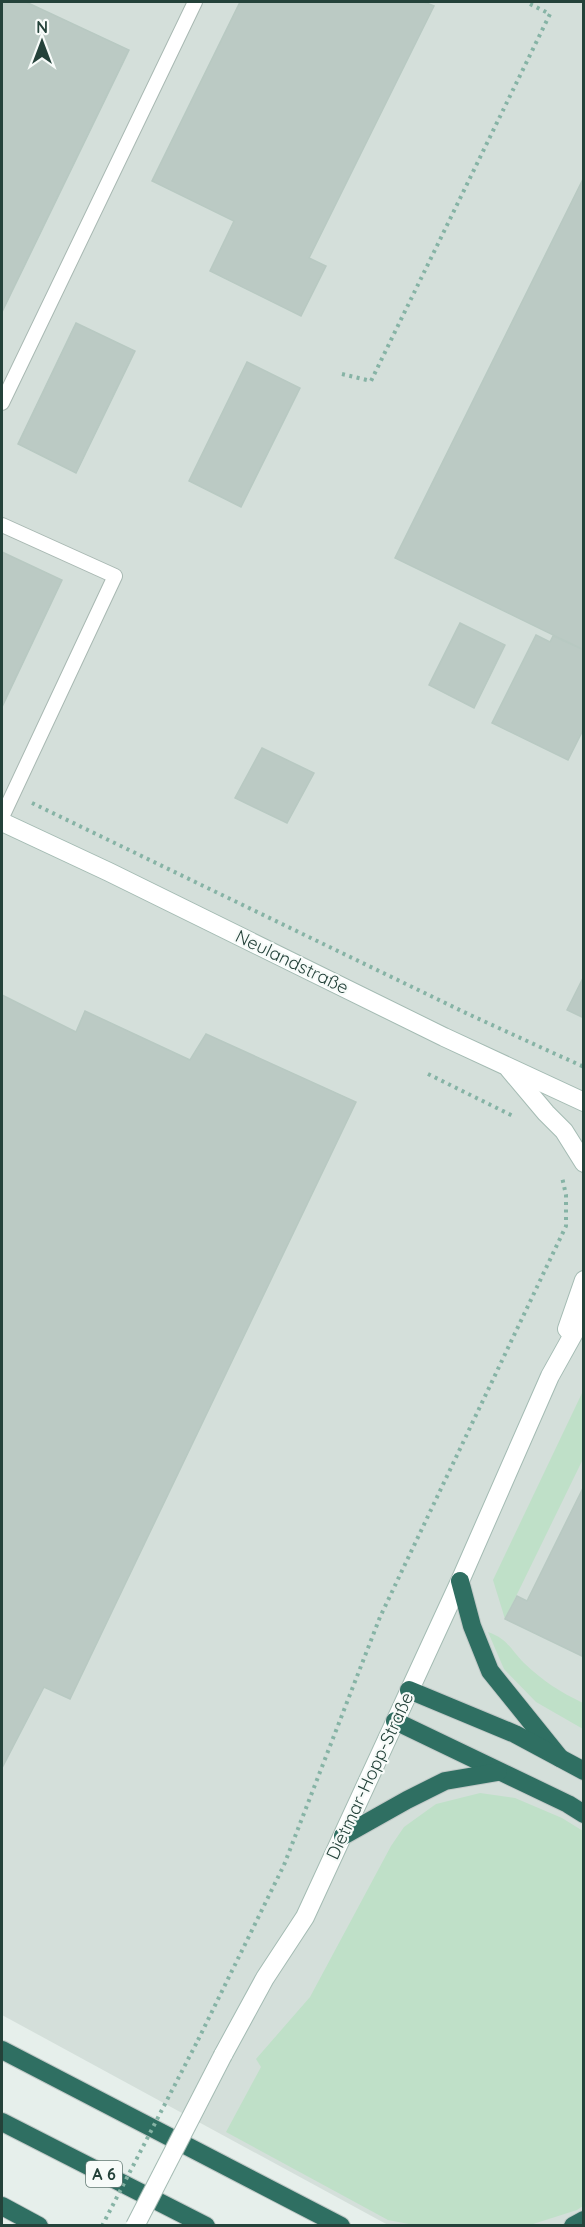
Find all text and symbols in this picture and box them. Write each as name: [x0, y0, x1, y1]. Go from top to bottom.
north arrow: [12, 12, 72, 72]
text: N: [36, 17, 48, 37]
street label: Neulandstraße: [232, 924, 353, 999]
street label: Dietmar-Hopp-Straße: [321, 1688, 418, 1863]
road number: A 6: [86, 2161, 122, 2187]

